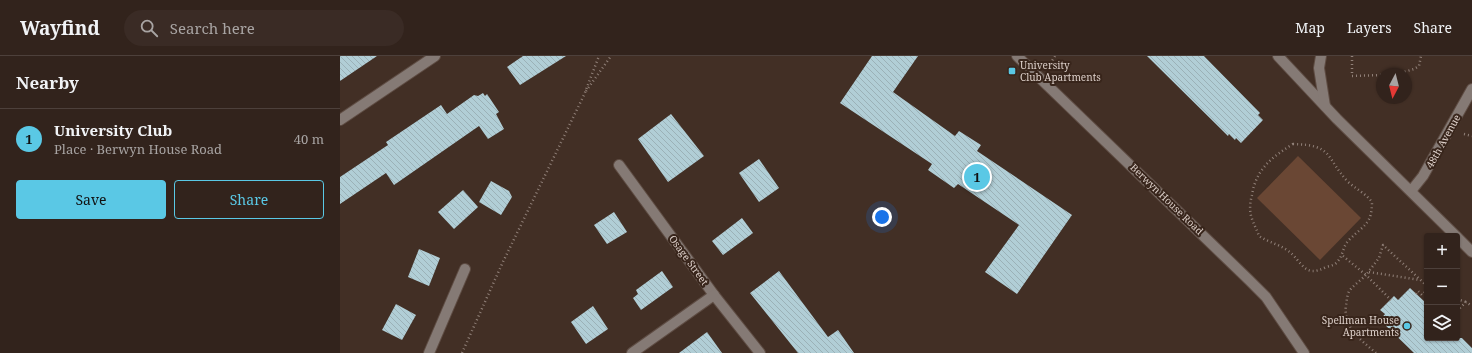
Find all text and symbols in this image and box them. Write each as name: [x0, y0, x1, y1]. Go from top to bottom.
search box: [124, 10, 404, 46]
text: Wayfind: [20, 15, 100, 41]
icon: search: [138, 17, 160, 39]
text: Search here: [170, 18, 255, 38]
text: Map: [1295, 18, 1325, 37]
text: Layers: [1347, 18, 1392, 37]
text: Share: [1414, 18, 1452, 37]
place label: University Club Apartments: [1020, 58, 1101, 84]
marker: University Club Apartments: [1007, 66, 1017, 76]
north arrow: [1376, 68, 1412, 104]
text: Nearby: [16, 71, 79, 94]
street label: 48th Avenue: [1422, 112, 1464, 170]
text: University Club: [54, 120, 172, 140]
text: 1: [25, 130, 33, 148]
text: 40 m: [294, 130, 324, 148]
text: Place · Berwyn House Road: [54, 140, 222, 158]
street label: Berwyn House Road: [1127, 160, 1207, 238]
pin: 1: [964, 162, 990, 192]
button: Save: [16, 180, 166, 219]
button: Share: [174, 180, 324, 219]
your location: [872, 207, 892, 227]
street label: Osage Street: [666, 232, 712, 288]
map controls: [1424, 233, 1460, 341]
button: +: [1424, 233, 1460, 269]
button: −: [1424, 269, 1460, 305]
button: layers: [1424, 305, 1460, 341]
place label: Spellman House Apartments: [1322, 313, 1399, 339]
marker: Spellman House Apartments: [1402, 321, 1412, 331]

